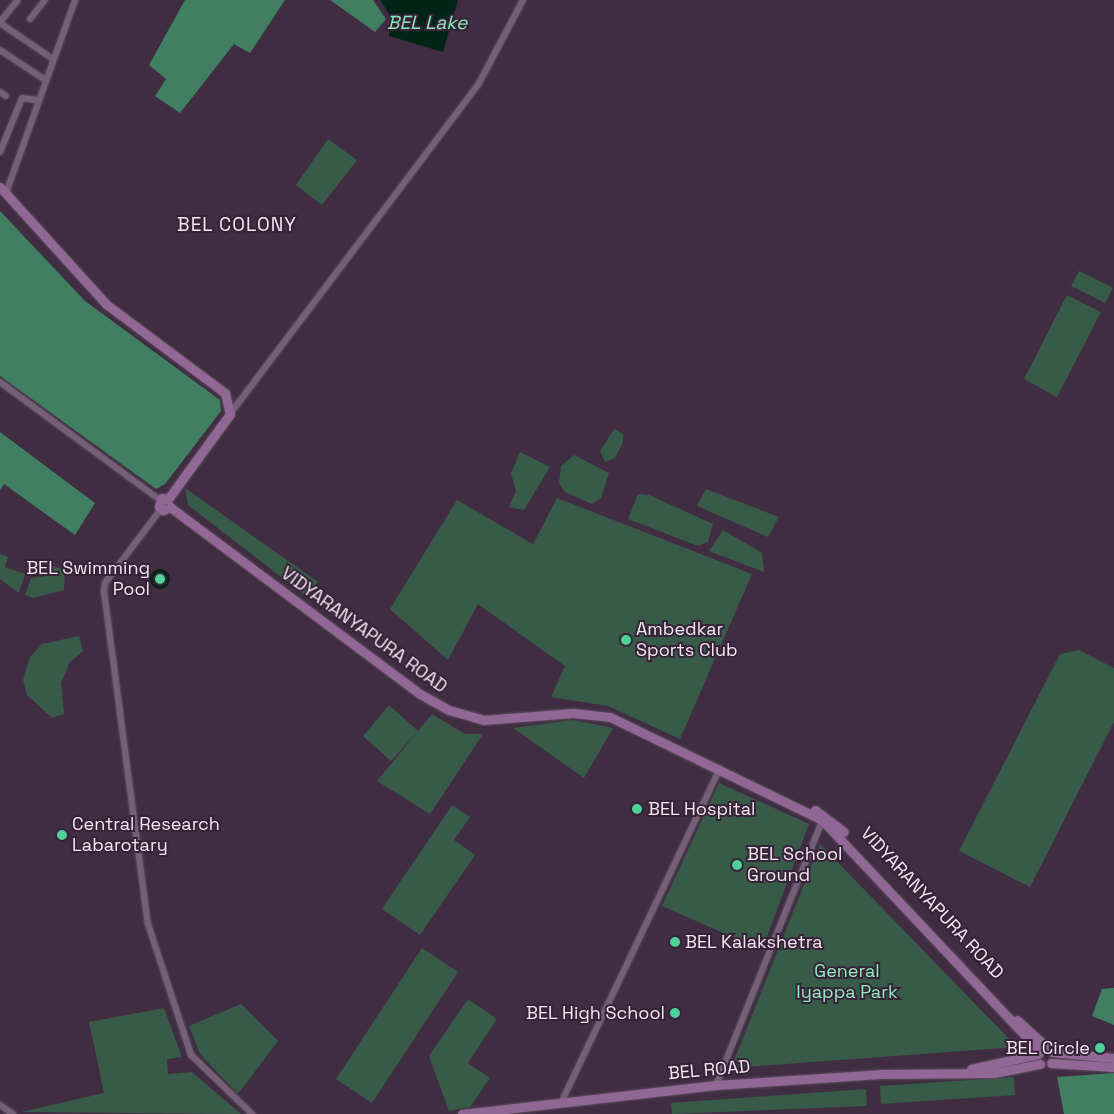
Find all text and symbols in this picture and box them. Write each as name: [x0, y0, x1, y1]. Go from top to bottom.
water label: BEL Lake: [387, 12, 467, 34]
district label: BEL COLONY: [176, 214, 298, 236]
place label: BEL Swimming Pool: [26, 558, 150, 600]
street label: VIDYARANYAPURA ROAD: [277, 562, 451, 698]
marker: BEL Swimming Pool: [154, 573, 166, 585]
place label: Ambedkar Sports Club: [636, 619, 738, 662]
marker: Ambedkar Sports Club: [620, 634, 632, 646]
place label: BEL Hospital: [648, 798, 756, 820]
marker: BEL Hospital: [630, 802, 644, 816]
place label: Central Research Labarotary: [72, 814, 220, 856]
street label: VIDYARANYAPURA ROAD: [856, 822, 1008, 984]
marker: Central Research Labarotary: [56, 829, 68, 841]
place label: BEL School Ground: [747, 844, 843, 886]
marker: BEL School Ground: [731, 859, 743, 871]
place label: BEL Kalakshetra: [685, 931, 823, 953]
marker: BEL Kalakshetra: [669, 936, 681, 948]
park label: General Iyappa Park: [796, 961, 898, 1004]
place label: BEL High School: [526, 1002, 665, 1024]
marker: BEL High School: [669, 1007, 681, 1019]
place label: BEL Circle: [1005, 1037, 1090, 1059]
marker: BEL Circle: [1094, 1042, 1106, 1054]
street label: BEL ROAD: [667, 1056, 751, 1084]

